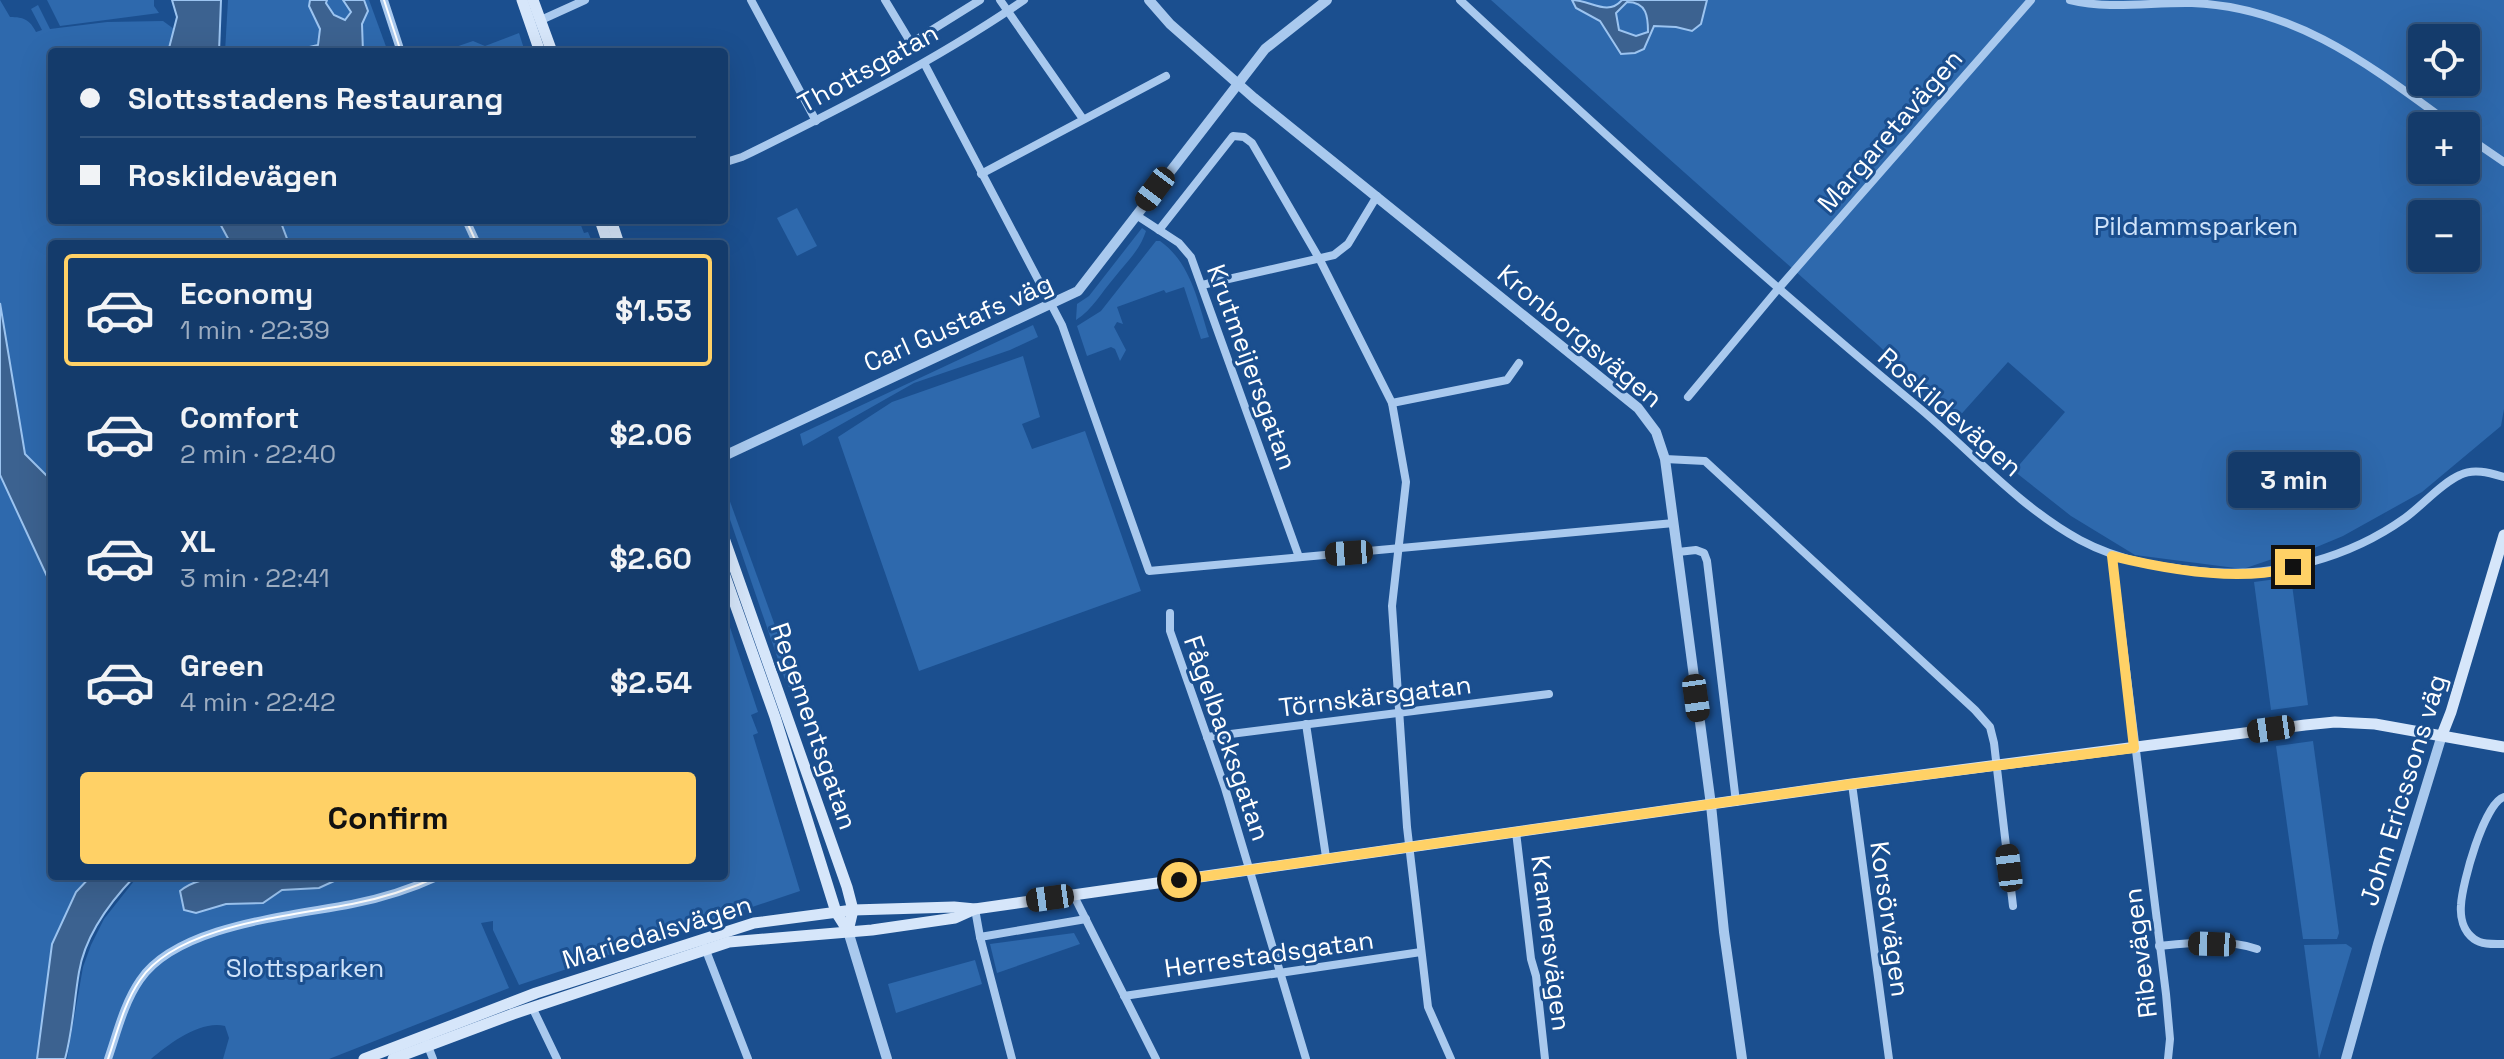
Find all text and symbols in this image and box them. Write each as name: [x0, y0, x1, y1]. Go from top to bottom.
street label: Thottsgatan: [792, 16, 944, 120]
map controls: [2408, 24, 2480, 272]
button: locate: [2408, 24, 2480, 96]
street label: Margaretavägen: [1810, 42, 1970, 220]
text: Slottsstadens Restaurang: [128, 79, 503, 118]
button: +: [2408, 112, 2480, 184]
text: Roskildevägen: [128, 156, 338, 195]
car: [1131, 163, 1179, 215]
button: −: [2408, 200, 2480, 272]
park label: Pildammsparken: [2094, 209, 2298, 243]
street label: Kronborgsvägen: [1490, 257, 1670, 415]
street label: Krutmeijersgatan: [1199, 260, 1305, 474]
street label: Carl Gustafs väg: [858, 266, 1058, 380]
icon: car: [84, 274, 156, 346]
text: Economy: [180, 274, 313, 313]
text: $1.53: [615, 291, 692, 330]
text: 1 min · 22:39: [180, 313, 330, 347]
street label: Roskildevägen: [1871, 340, 2029, 484]
icon: car: [84, 398, 156, 470]
text: Comfort: [180, 398, 299, 437]
text: $2.06: [609, 415, 692, 454]
text: 2 min · 22:40: [180, 437, 336, 471]
callout: 3 min: [2227, 451, 2359, 507]
text: 3 min: [2260, 463, 2328, 497]
icon: car: [84, 522, 156, 594]
text: XL: [180, 522, 216, 561]
text: $2.60: [609, 539, 692, 578]
car: [1324, 539, 1374, 567]
route end: [2275, 549, 2311, 585]
text: 3 min · 22:41: [180, 561, 330, 595]
street label: Regementsgatan: [763, 618, 865, 834]
street label: Fågelbacksgatan: [1176, 631, 1278, 845]
icon: car: [84, 646, 156, 718]
text: Green: [180, 646, 264, 685]
text: $2.54: [610, 663, 692, 702]
street label: Törnskärsgatan: [1277, 667, 1473, 725]
street label: John Ericssons väg: [2352, 670, 2454, 910]
car: [1681, 673, 1711, 723]
text: 4 min · 22:42: [180, 685, 336, 719]
car: [2246, 714, 2296, 744]
button: Confirm: [80, 772, 696, 864]
street label: Korsörvägen: [1862, 839, 1918, 999]
car: [1994, 843, 2024, 893]
street label: Kramersvägen: [1523, 853, 1579, 1033]
route start: [1161, 862, 1197, 898]
car: [1025, 883, 1075, 913]
street label: Ribevägen: [2115, 886, 2165, 1020]
street label: Mariedalsvägen: [558, 887, 756, 977]
street label: Herrestadsgatan: [1162, 922, 1376, 986]
car: [2188, 931, 2236, 957]
park label: Slottsparken: [226, 951, 384, 985]

